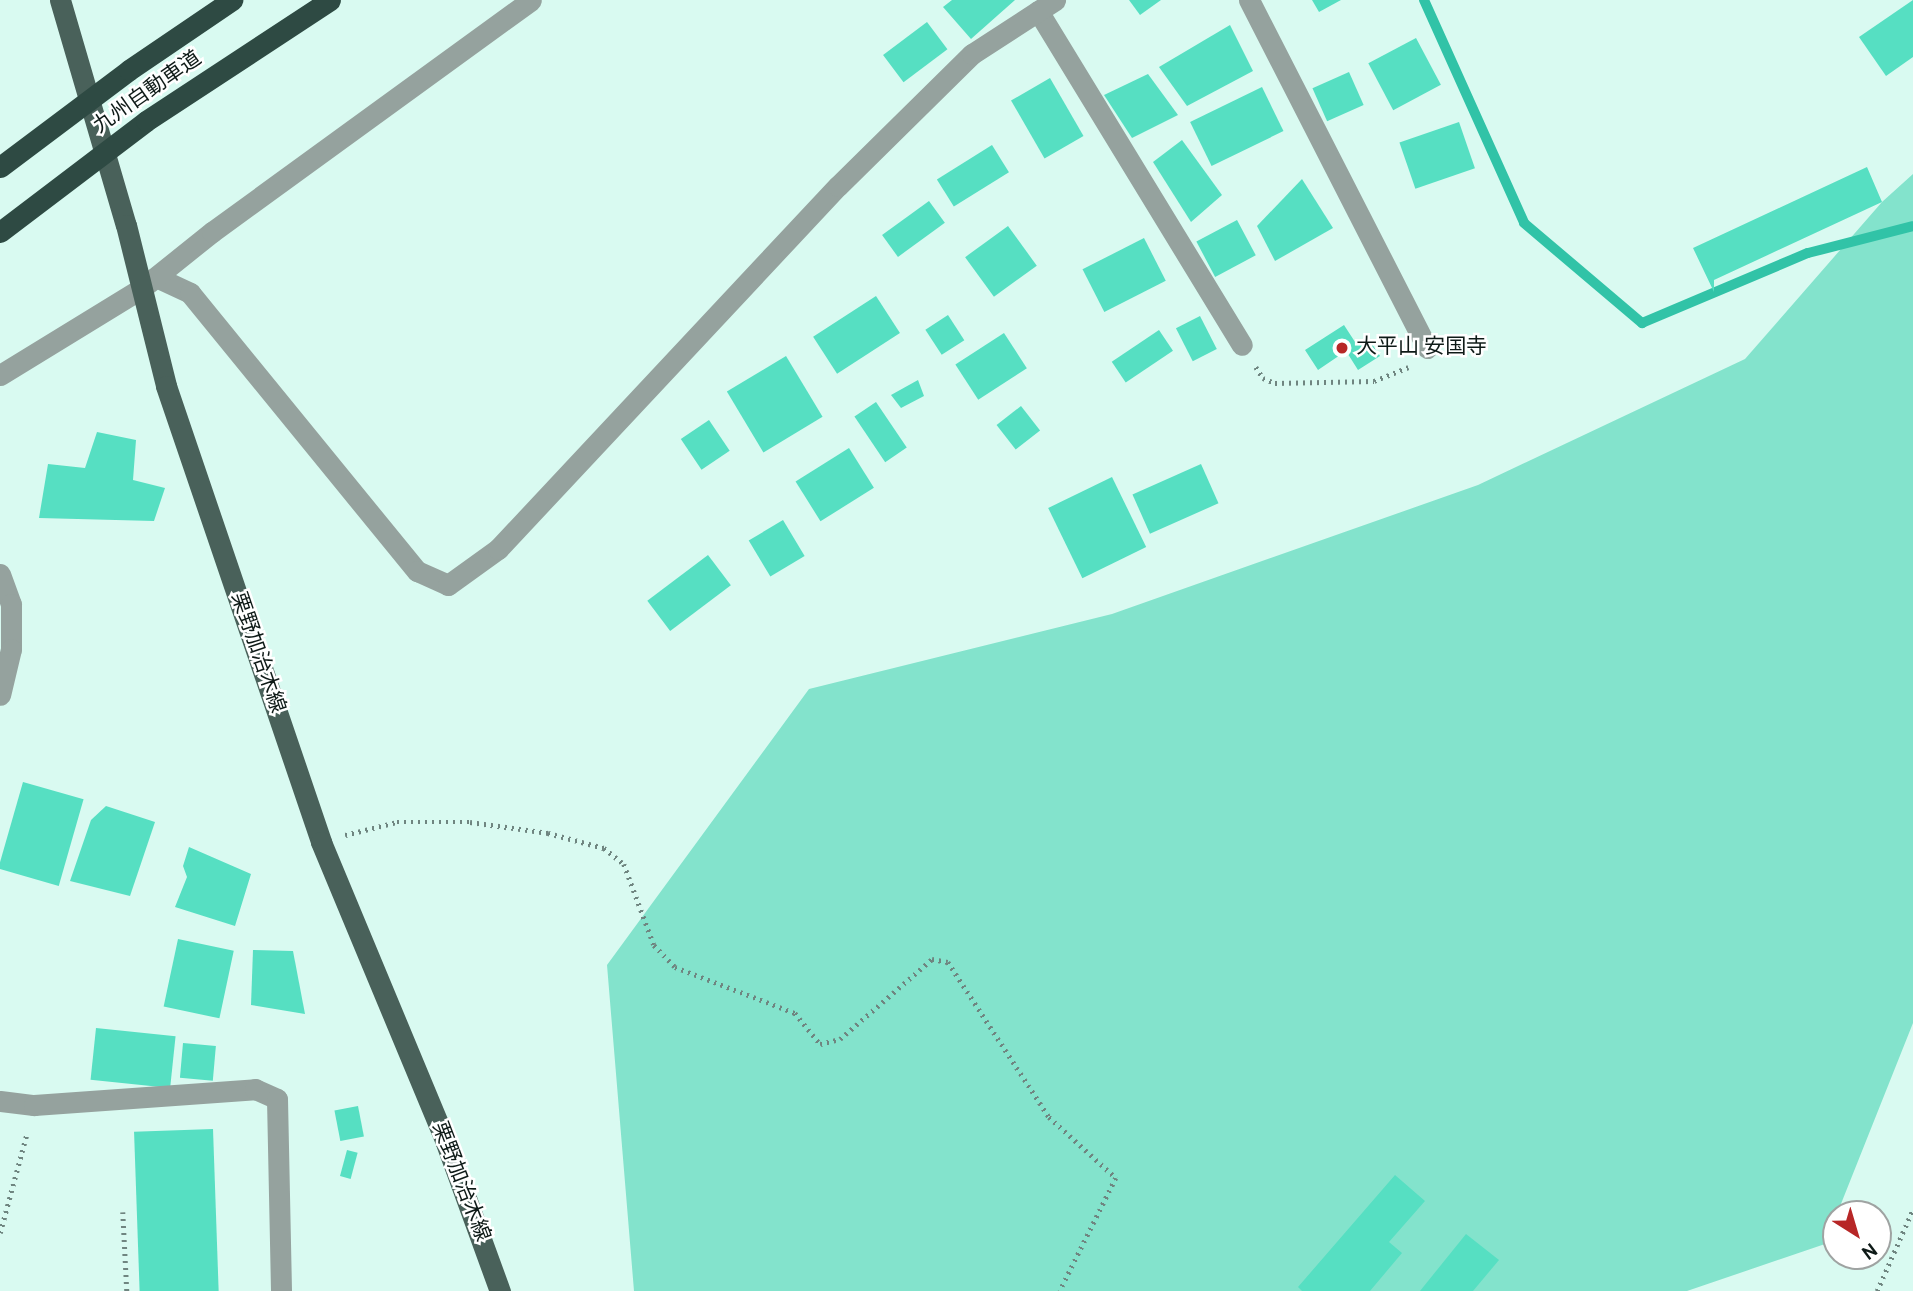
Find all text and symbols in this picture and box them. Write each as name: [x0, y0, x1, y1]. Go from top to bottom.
street label: 九州自動車道: [89, 47, 207, 139]
place label: 大平山 安国寺: [1356, 335, 1487, 361]
marker: 大平山 安国寺: [1334, 340, 1350, 356]
street label: 栗野加治木線: [225, 589, 289, 717]
street label: 栗野加治木線: [426, 1119, 494, 1245]
north arrow: [1822, 1200, 1892, 1270]
text: N: [1856, 1236, 1881, 1264]

